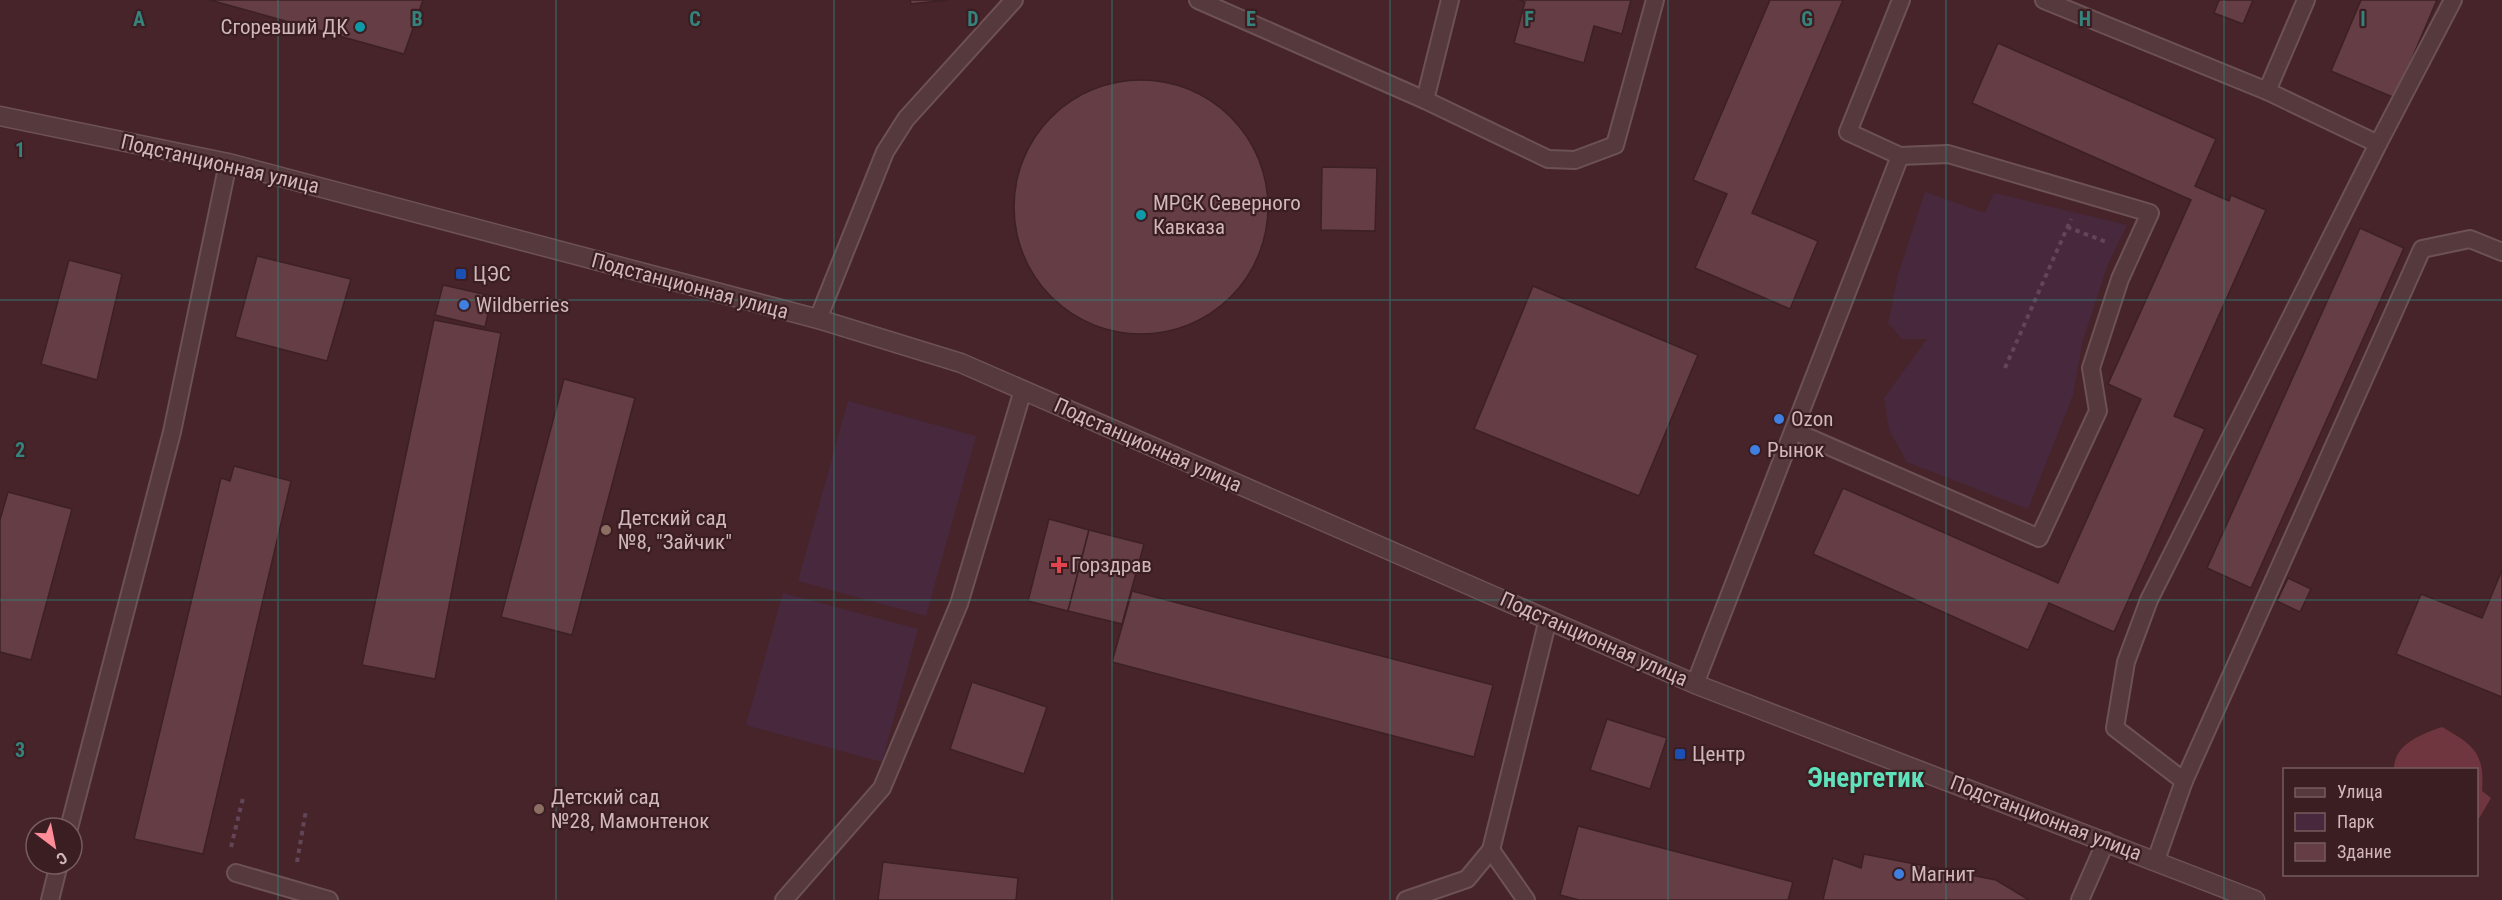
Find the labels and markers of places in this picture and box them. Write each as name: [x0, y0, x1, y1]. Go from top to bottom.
place label: Сгоревший ДК: [221, 15, 348, 39]
marker: Сгоревший ДК: [353, 20, 367, 34]
place label: МРСК Северного Кавказа: [1153, 191, 1301, 239]
marker: МРСК Северного Кавказа: [1134, 208, 1148, 222]
place label: ЦЭС: [473, 262, 511, 286]
marker: ЦЭС: [454, 267, 468, 281]
place label: Wildberries: [476, 293, 569, 317]
marker: Wildberries: [457, 298, 471, 312]
place label: Ozon: [1791, 407, 1833, 431]
marker: Ozon: [1772, 412, 1786, 426]
place label: Рынок: [1767, 438, 1824, 462]
marker: Рынок: [1748, 443, 1762, 457]
place label: Детский сад №8, "Зайчик": [618, 506, 732, 554]
marker: Детский сад №8, "Зайчик": [599, 523, 613, 537]
place label: Горздрав: [1071, 553, 1152, 577]
marker: Горздрав: [1052, 558, 1066, 572]
place label: Центр: [1692, 742, 1745, 766]
marker: Центр: [1673, 747, 1687, 761]
place label: Детский сад №28, Мамонтенок: [551, 785, 709, 833]
marker: Детский сад №28, Мамонтенок: [532, 802, 546, 816]
place label: Магнит: [1911, 862, 1975, 886]
marker: Магнит: [1892, 867, 1906, 881]

